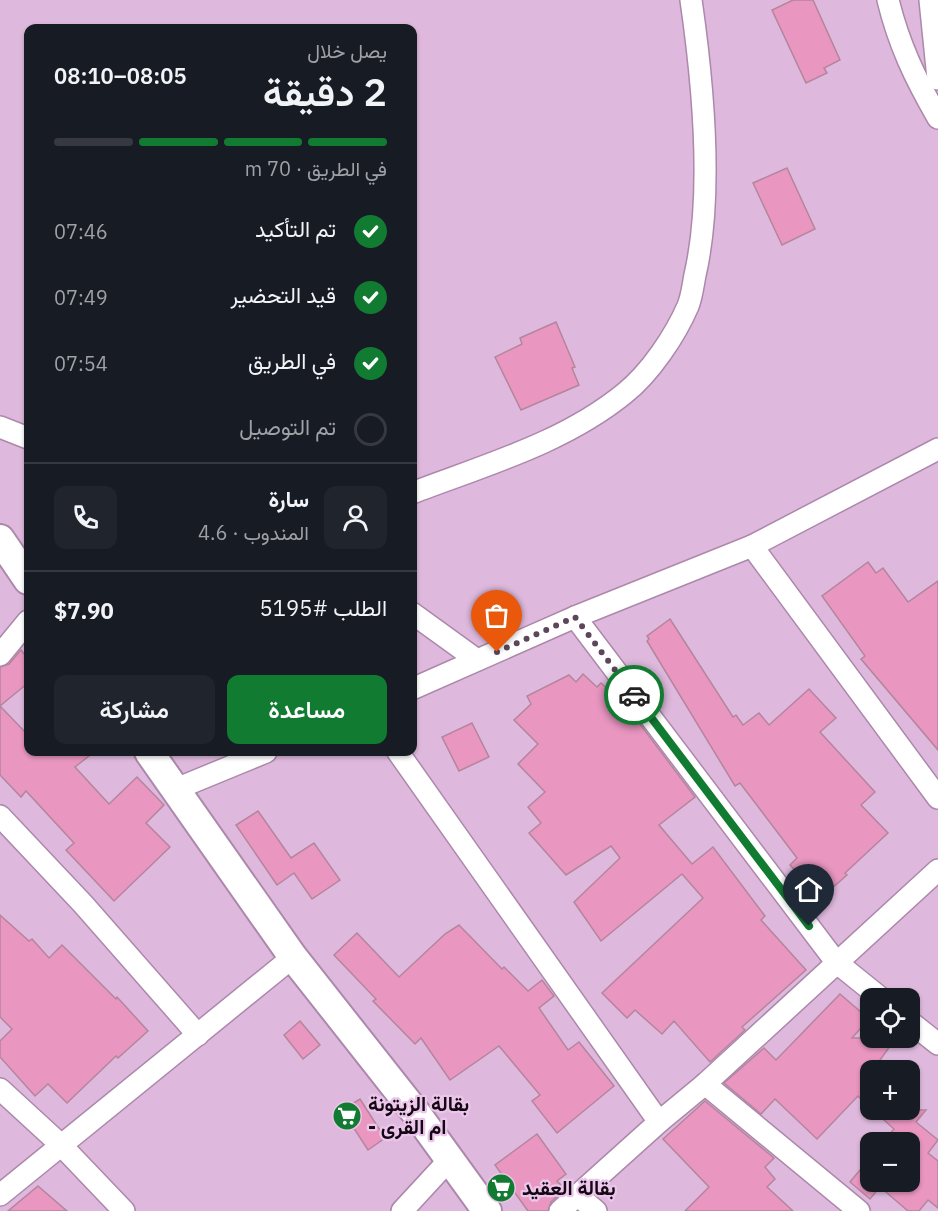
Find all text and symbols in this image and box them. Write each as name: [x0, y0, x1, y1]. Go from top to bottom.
text: يصل خلال: [307, 37, 387, 64]
text: 08:05–08:10: [54, 61, 187, 90]
text: 2 دقيقة: [263, 66, 387, 117]
text: في الطريق · 70 m: [245, 155, 387, 182]
text: تم التأكيد: [255, 214, 336, 243]
icon: check: [354, 215, 387, 248]
text: 07:46: [54, 218, 108, 245]
text: قيد التحضير: [231, 280, 336, 309]
icon: check: [354, 281, 387, 314]
text: 07:49: [54, 284, 108, 311]
text: في الطريق: [248, 346, 336, 375]
icon: check: [354, 347, 387, 380]
text: 07:54: [54, 350, 108, 377]
text: تم التوصيل: [239, 412, 336, 441]
text: سارة: [268, 484, 309, 513]
button: phone: [54, 486, 117, 549]
button: person: [324, 486, 387, 549]
text: المندوب · 4.6: [198, 519, 309, 546]
pin: [471, 590, 522, 652]
text: الطلب #5195: [260, 593, 387, 622]
text: $7.90: [54, 596, 114, 625]
icon: bag: [480, 599, 513, 632]
courier: [604, 665, 664, 725]
button: مشاركة: [54, 675, 215, 744]
button: مساعدة: [227, 675, 387, 744]
icon: car: [618, 679, 651, 712]
pin: [783, 864, 834, 926]
icon: home: [792, 873, 825, 906]
map controls: [860, 988, 920, 1192]
button: locate: [860, 988, 920, 1048]
button: +: [860, 1060, 920, 1120]
place label: بقالة الزيتونة - ام القرى: [368, 1090, 469, 1140]
supermarket icon: بقالة الزيتونة - ام القرى: [331, 1100, 363, 1132]
button: −: [860, 1132, 920, 1192]
supermarket icon: بقالة العقيد: [485, 1172, 517, 1204]
place label: بقالة العقيد: [522, 1174, 616, 1201]

